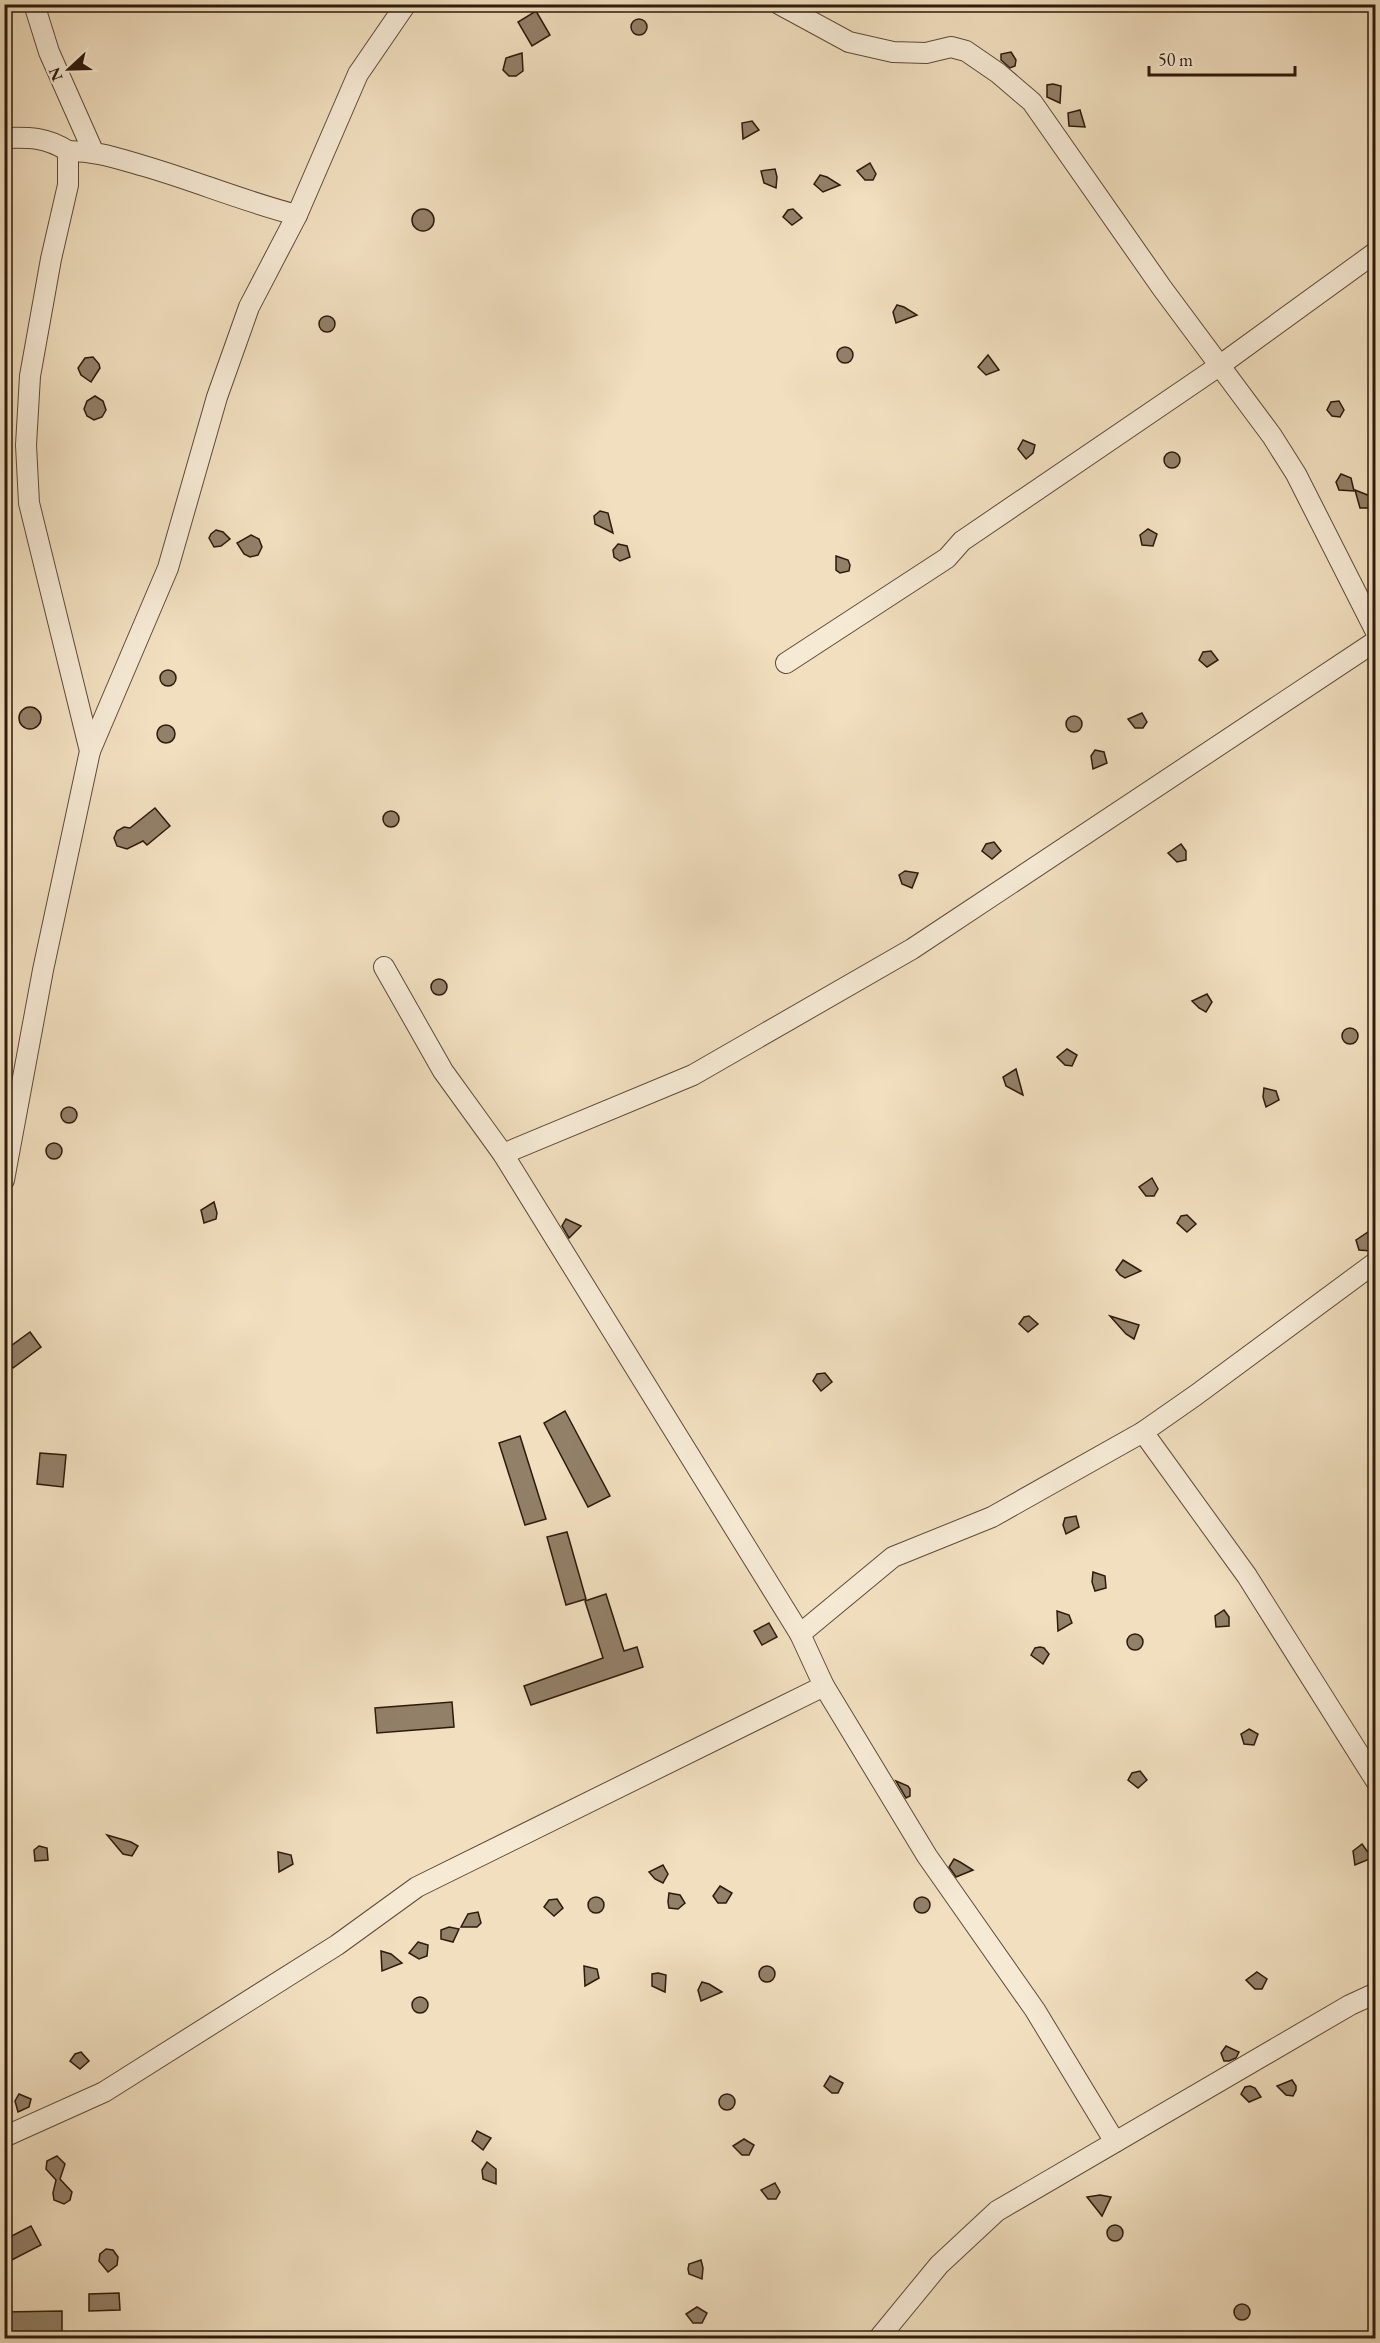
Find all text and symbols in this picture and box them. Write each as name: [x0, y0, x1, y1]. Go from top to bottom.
north arrow: [39, 39, 99, 99]
scale bar: [1149, 39, 1294, 77]
text: 50 m: [1158, 48, 1193, 71]
text: N: [43, 64, 68, 84]

